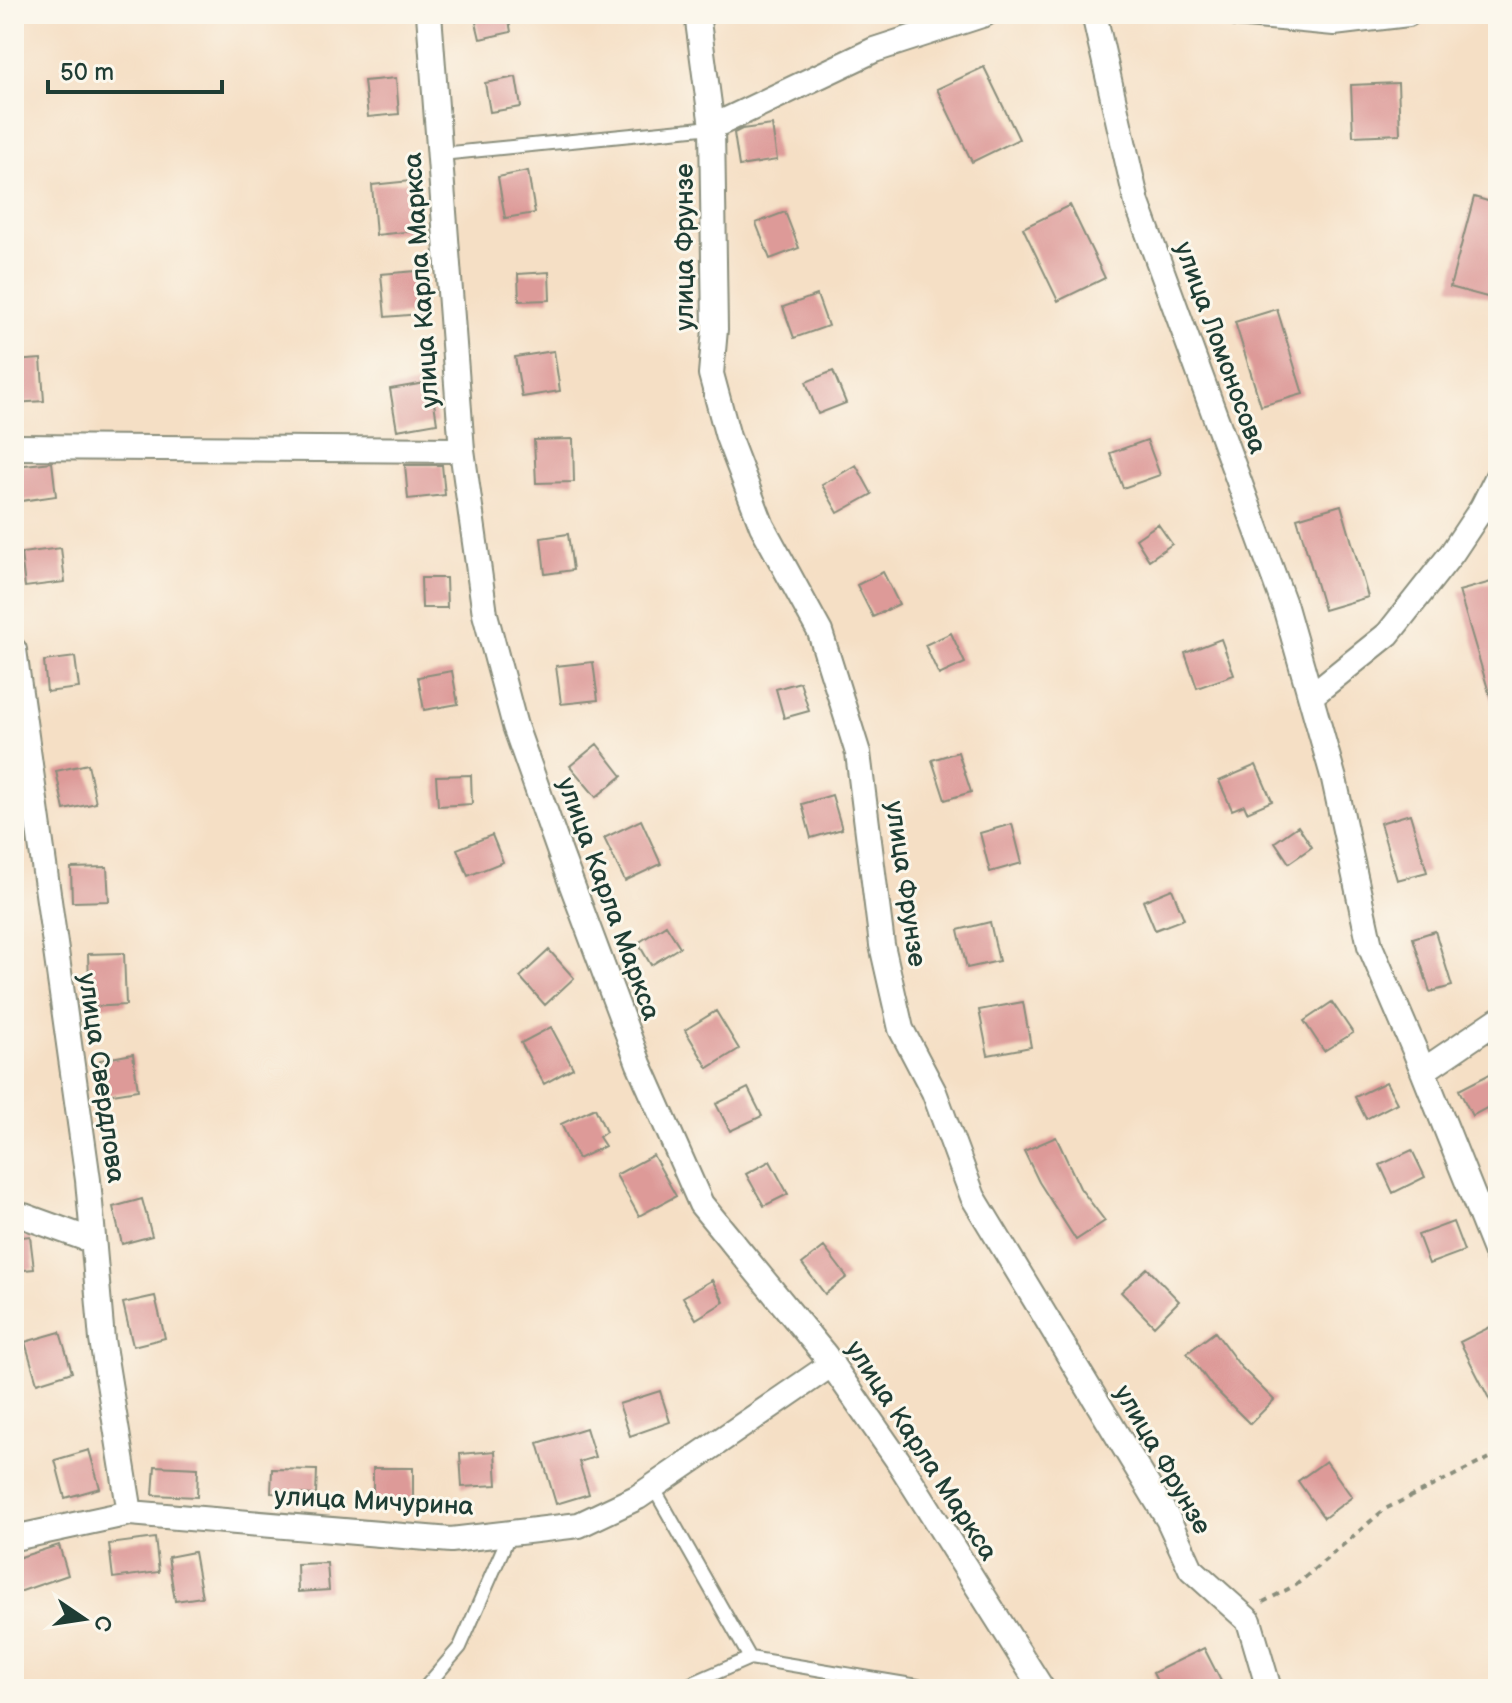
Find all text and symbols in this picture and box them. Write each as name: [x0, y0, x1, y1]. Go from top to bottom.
scale bar: [48, 44, 222, 94]
text: 50 m: [60, 58, 114, 87]
street label: улица Карла Маркса: [398, 151, 446, 409]
street label: улица Фрунзе: [670, 163, 701, 331]
street label: улица Ломоносова: [1167, 238, 1273, 458]
street label: улица Карла Маркса: [550, 773, 666, 1025]
street label: улица Фрунзе: [878, 799, 932, 969]
street label: улица Свердлова: [71, 971, 131, 1185]
street label: улица Карла Маркса: [838, 1335, 1004, 1567]
street label: улица Фрунзе: [1107, 1380, 1217, 1540]
street label: улица Мичурина: [273, 1481, 475, 1523]
north arrow: [44, 1579, 124, 1659]
text: С: [87, 1613, 117, 1634]

